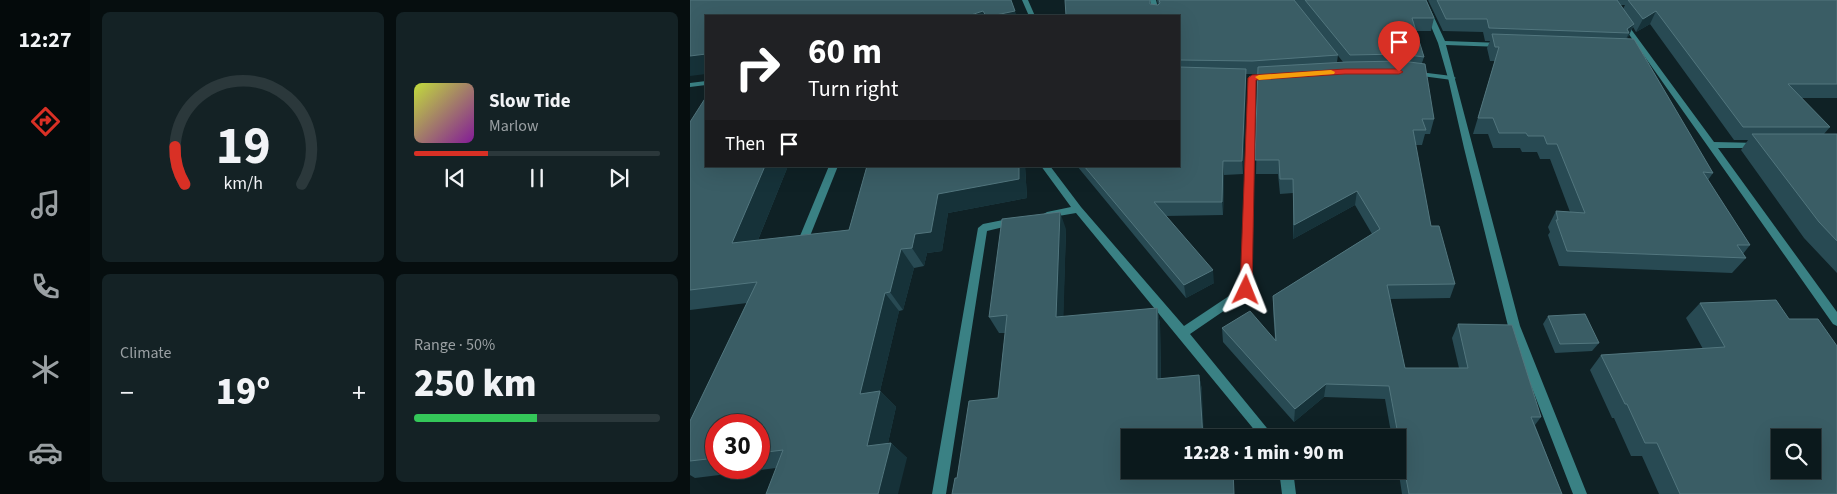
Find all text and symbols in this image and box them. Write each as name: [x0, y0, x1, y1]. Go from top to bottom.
pin: [1378, 21, 1420, 72]
text: 12:27: [18, 24, 72, 56]
text: 60 m: [808, 27, 882, 77]
icon: arrive: [1385, 28, 1413, 56]
icon: right: [725, 35, 790, 100]
text: Turn right: [808, 73, 898, 105]
text: Slow Tide: [489, 88, 570, 115]
icon: directions: [28, 104, 63, 139]
text: 19: [216, 110, 270, 184]
text: Marlow: [489, 115, 538, 137]
icon: arrive: [775, 130, 803, 158]
text: Then: [725, 131, 765, 158]
icon: previous: [441, 164, 469, 192]
icon: pause: [523, 164, 551, 192]
icon: next: [605, 164, 633, 192]
text: km/h: [223, 171, 263, 196]
icon: music: [28, 187, 63, 222]
position arrow: [1219, 263, 1271, 315]
icon: phone: [28, 269, 63, 304]
text: Range · 50%: [414, 334, 495, 356]
text: Climate: [120, 342, 171, 364]
icon: climate: [28, 352, 63, 387]
text: 250 km: [414, 357, 536, 411]
text: 19°: [216, 365, 270, 419]
text: −: [120, 373, 134, 413]
text: +: [352, 373, 366, 413]
speed limit sign: 30: [705, 414, 770, 479]
map controls: [1771, 429, 1821, 479]
button: search: [1771, 429, 1821, 479]
icon: car: [28, 435, 63, 470]
text: 12:28 · 1 min · 90 m: [1183, 440, 1344, 467]

